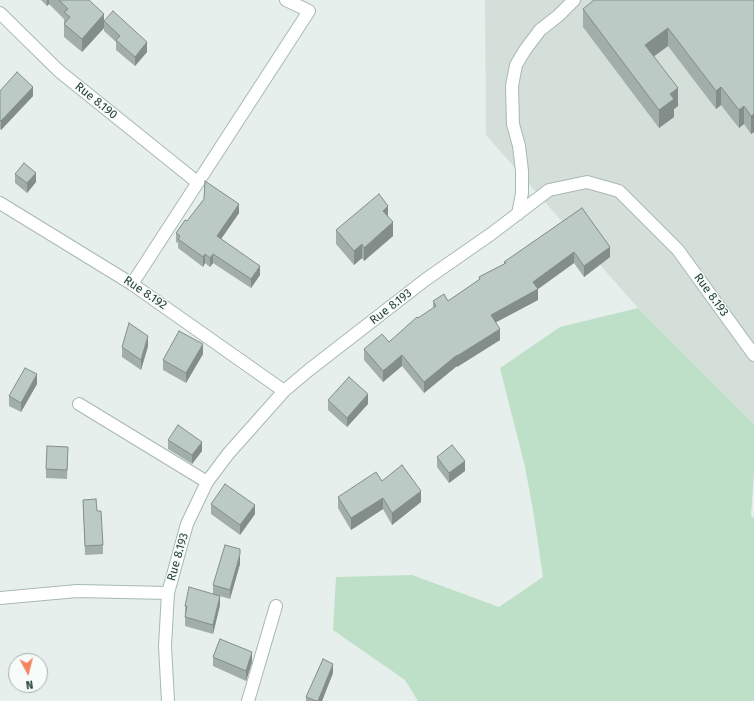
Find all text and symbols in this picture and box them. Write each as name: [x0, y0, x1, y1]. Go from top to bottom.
street label: Rue 8.190: [72, 80, 120, 122]
street label: Rue 8.193: [691, 271, 731, 319]
street label: Rue 8.192: [120, 273, 170, 313]
street label: Rue 8.193: [367, 286, 415, 328]
street label: Rue 8.193: [164, 531, 192, 583]
north arrow: [8, 653, 48, 693]
text: N: [25, 678, 34, 691]

